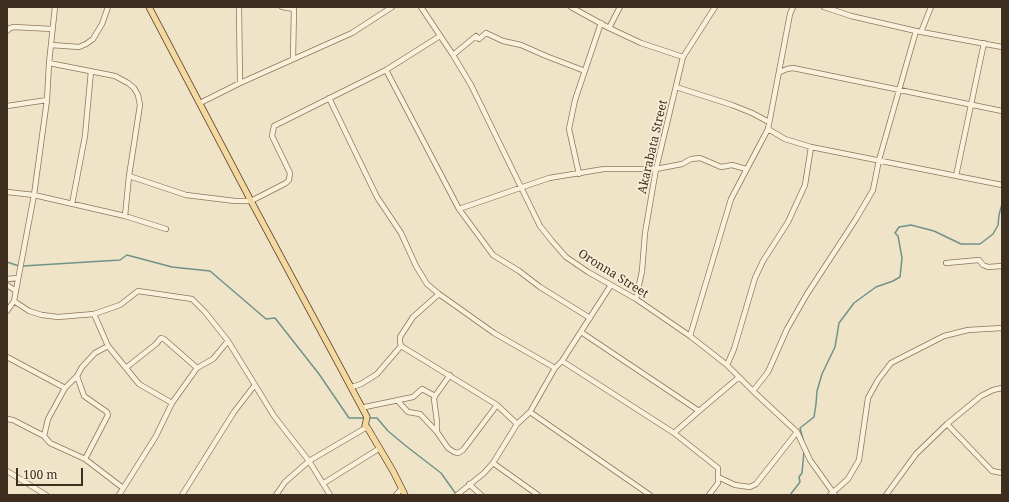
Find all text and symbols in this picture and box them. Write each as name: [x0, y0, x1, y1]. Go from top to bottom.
street label: Akarabata Street: [635, 99, 671, 195]
street label: Oronna Street: [575, 247, 651, 301]
scale bar: [18, 460, 85, 486]
text: 100 m: [23, 466, 58, 483]

